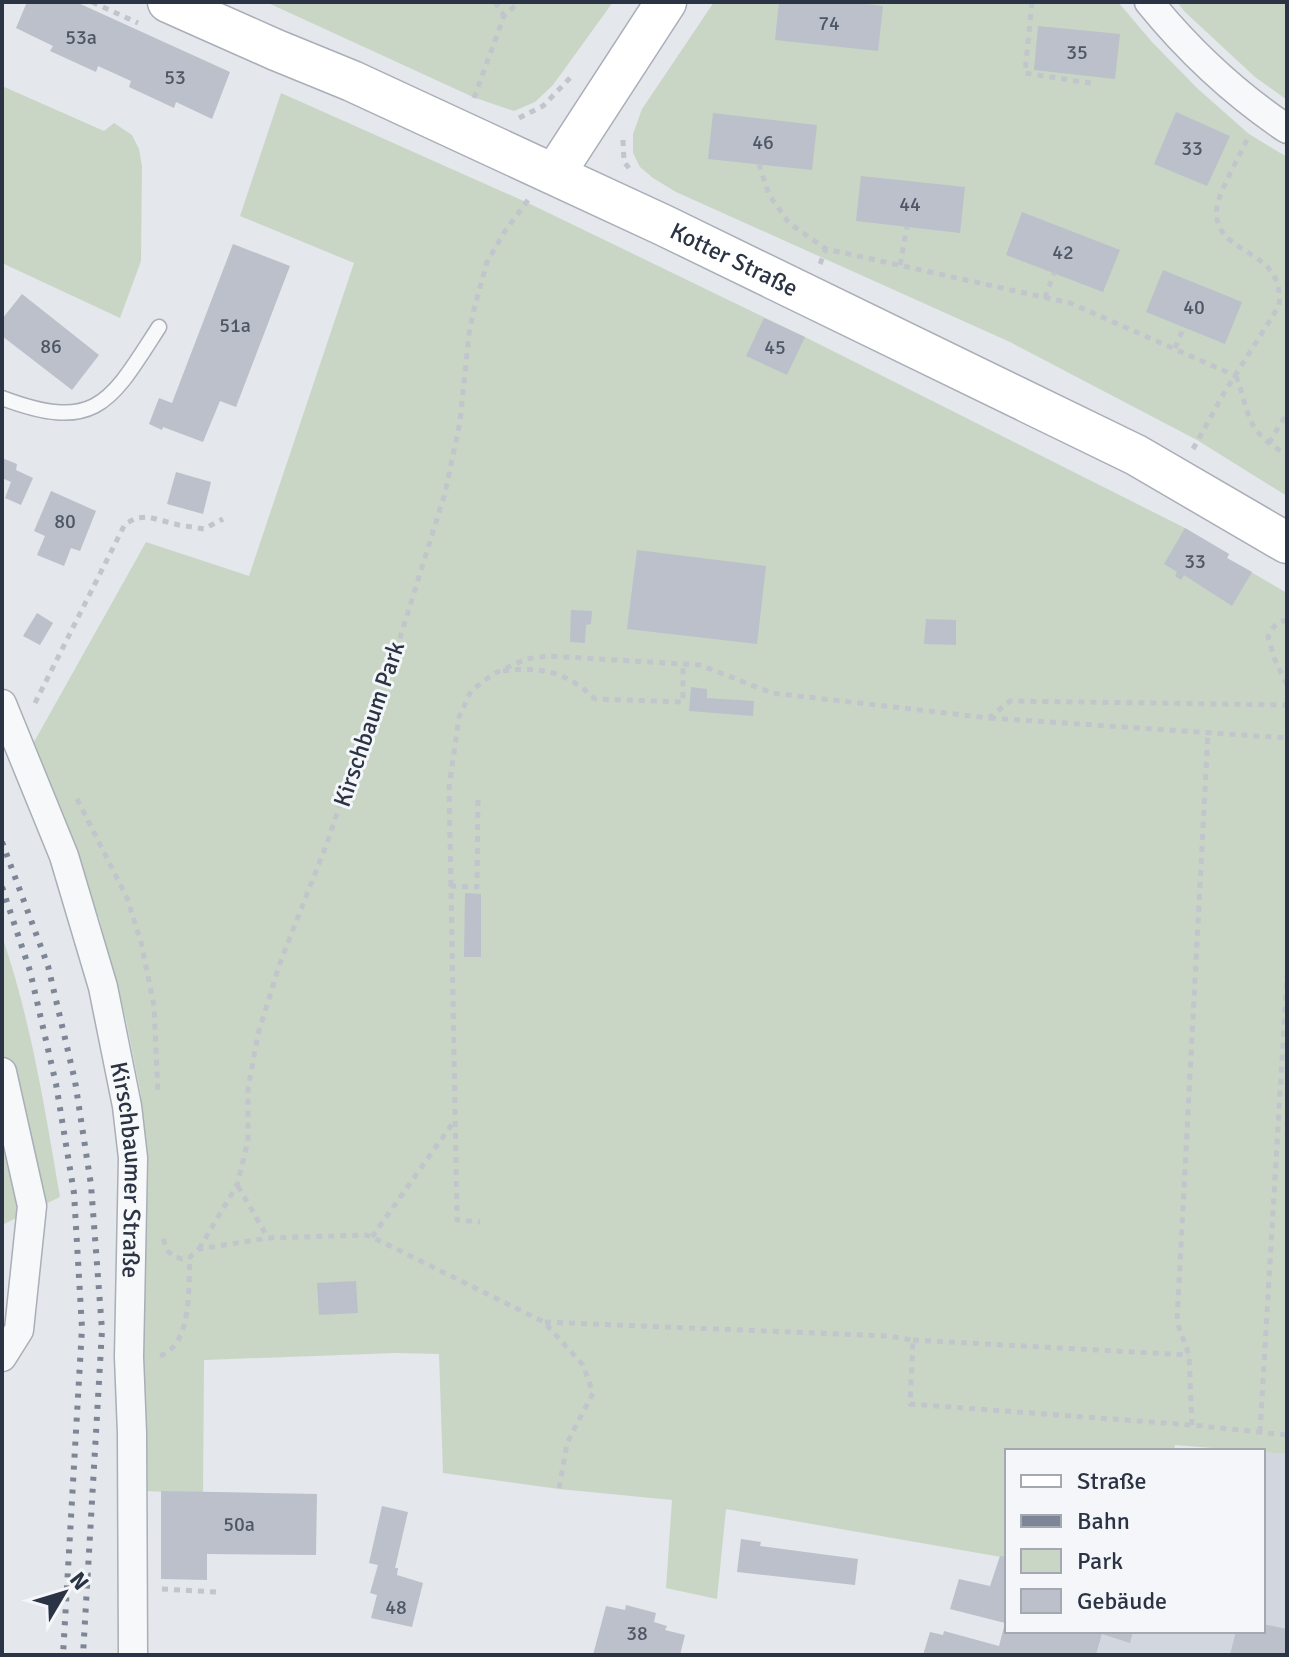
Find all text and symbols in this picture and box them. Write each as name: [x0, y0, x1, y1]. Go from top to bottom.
house number: 74: [818, 11, 840, 36]
house number: 53a: [65, 25, 97, 50]
house number: 35: [1066, 40, 1088, 65]
house number: 53: [164, 65, 186, 90]
house number: 46: [752, 130, 774, 155]
house number: 33: [1181, 136, 1203, 161]
house number: 44: [899, 192, 921, 217]
street label: Kotter Straße: [665, 216, 803, 303]
house number: 42: [1052, 240, 1074, 265]
house number: 40: [1183, 295, 1205, 320]
house number: 51a: [219, 313, 251, 338]
house number: 86: [40, 334, 62, 359]
house number: 45: [764, 335, 786, 360]
house number: 80: [54, 509, 76, 534]
house number: 33: [1184, 549, 1206, 574]
street label: Kirschbaum Park: [327, 637, 411, 811]
street label: Kirschbaumer Straße: [103, 1059, 149, 1278]
legend: [1005, 1449, 1265, 1633]
text: Straße: [1077, 1466, 1147, 1496]
text: Bahn: [1077, 1506, 1130, 1536]
house number: 50a: [223, 1512, 255, 1537]
text: Park: [1077, 1546, 1123, 1576]
north arrow: [24, 1553, 104, 1633]
text: N: [64, 1567, 95, 1595]
text: Gebäude: [1077, 1586, 1167, 1616]
house number: 48: [385, 1595, 407, 1620]
house number: 38: [626, 1621, 648, 1646]

